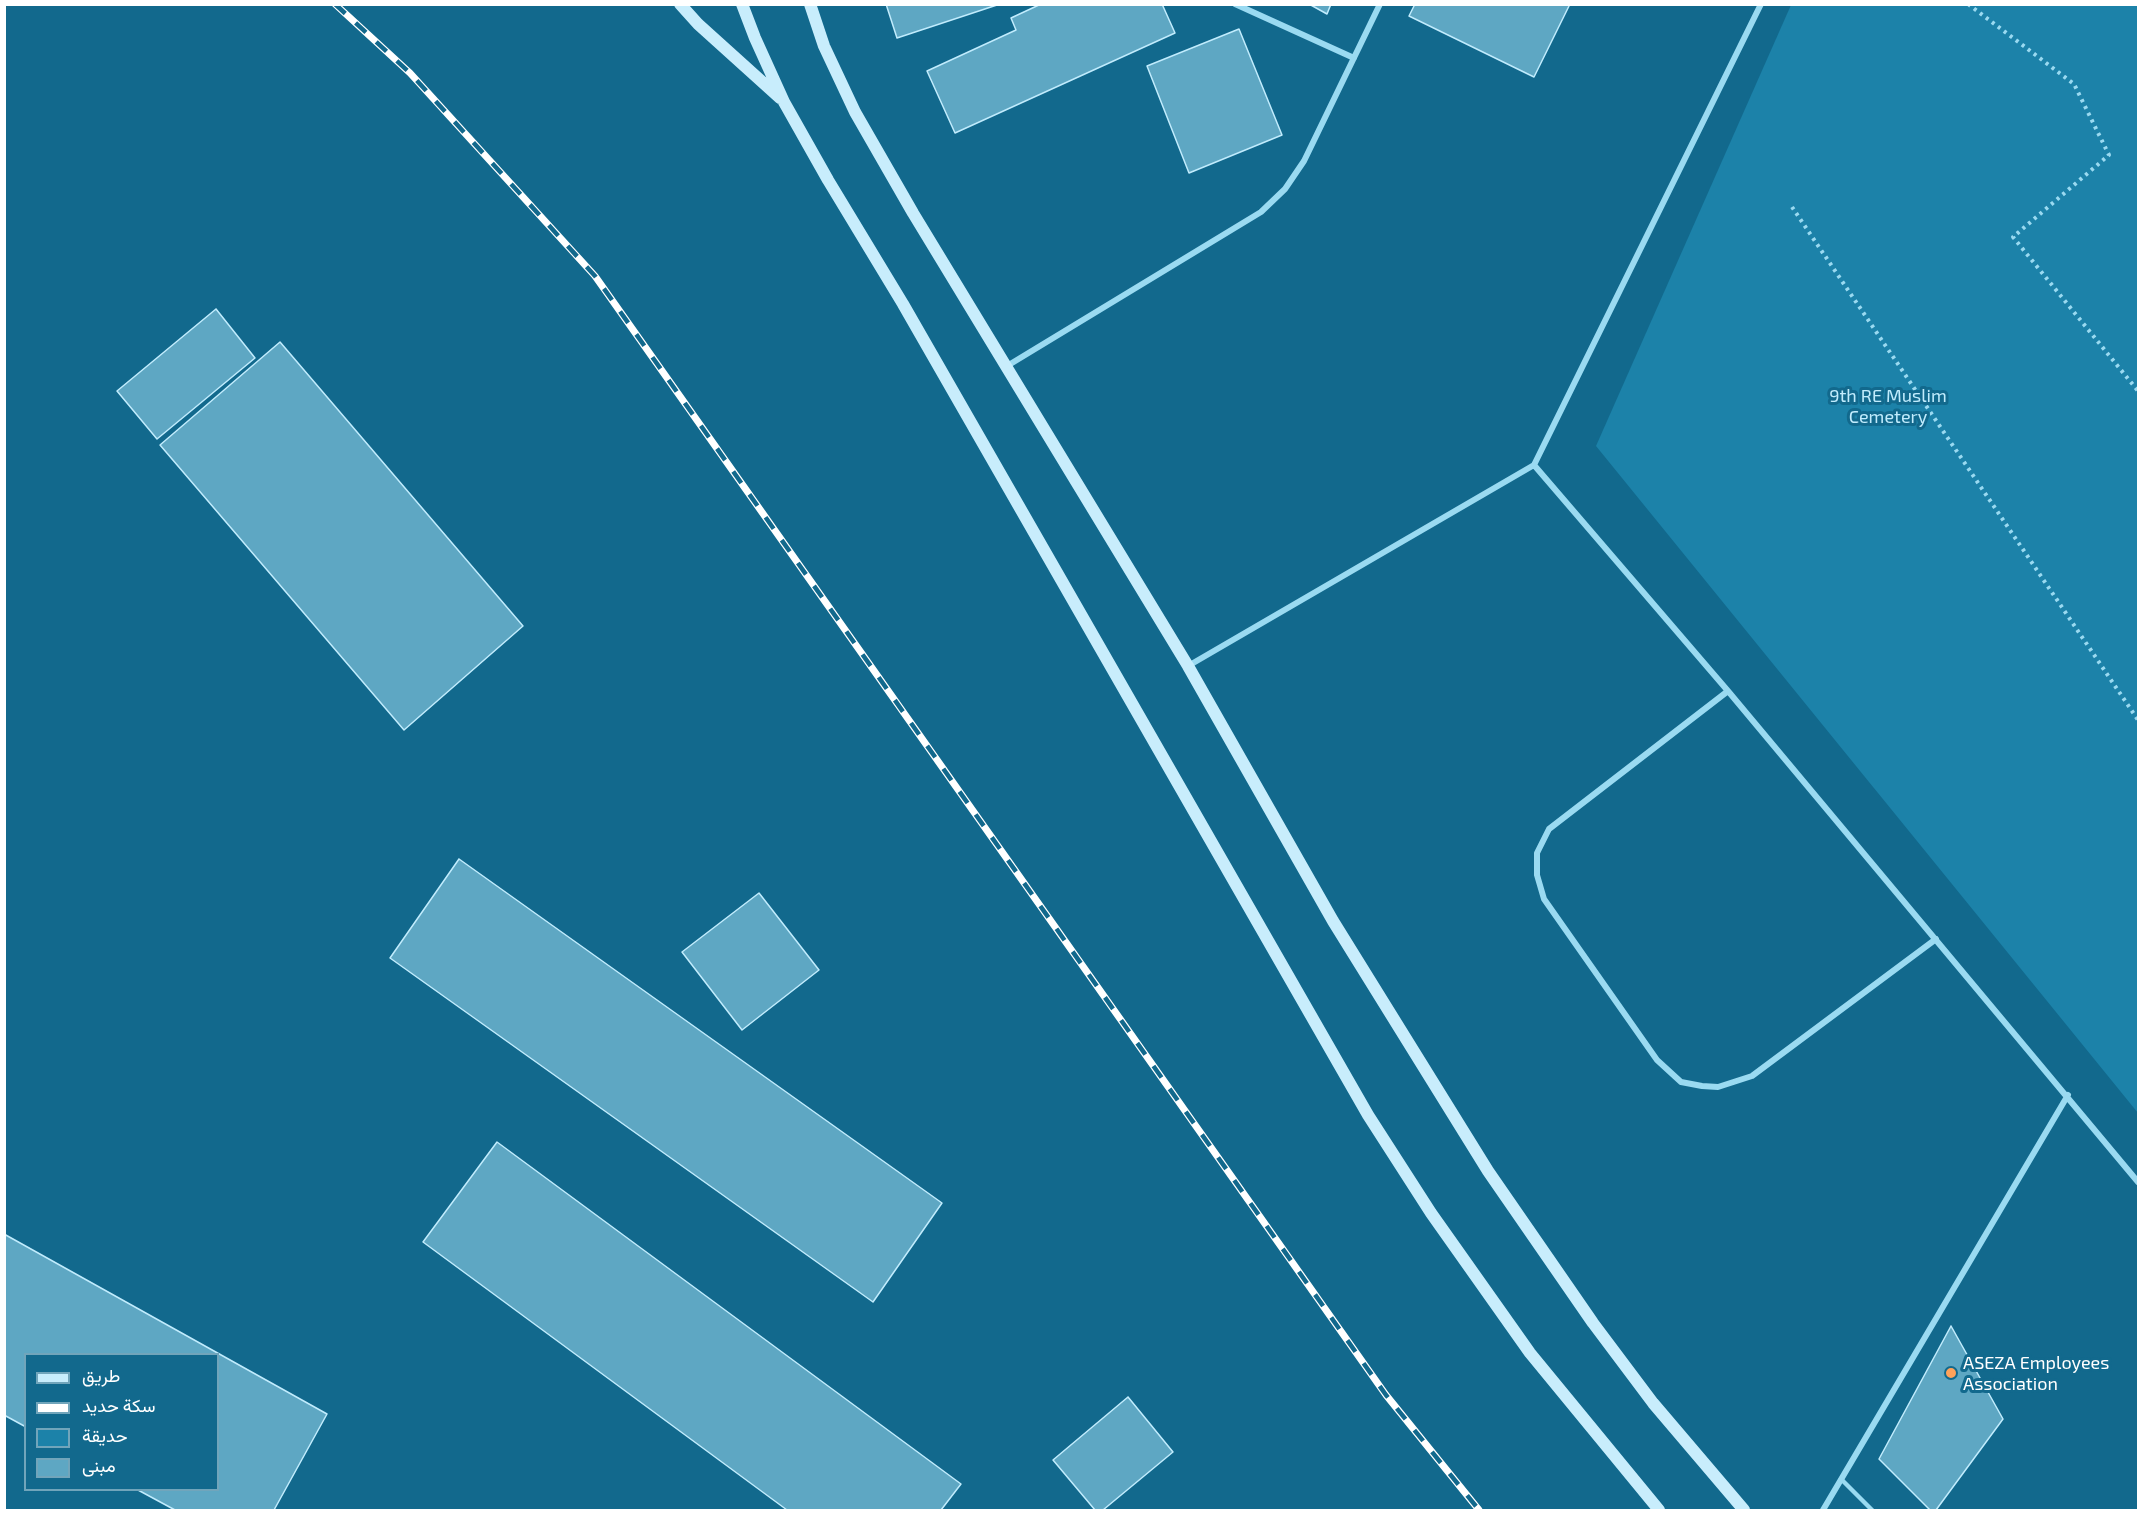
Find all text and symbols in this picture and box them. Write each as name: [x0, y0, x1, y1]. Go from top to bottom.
park label: 9th RE Muslim Cemetery: [1829, 385, 1947, 428]
place label: ASEZA Employees Association: [1963, 1352, 2109, 1394]
legend: [24, 1353, 219, 1491]
text: طريق: [82, 1364, 120, 1386]
marker: ASEZA Employees Association: [1944, 1366, 1958, 1380]
text: سكة حديد: [82, 1394, 156, 1416]
text: حديقة: [82, 1424, 128, 1446]
text: مبنى: [82, 1454, 116, 1476]

